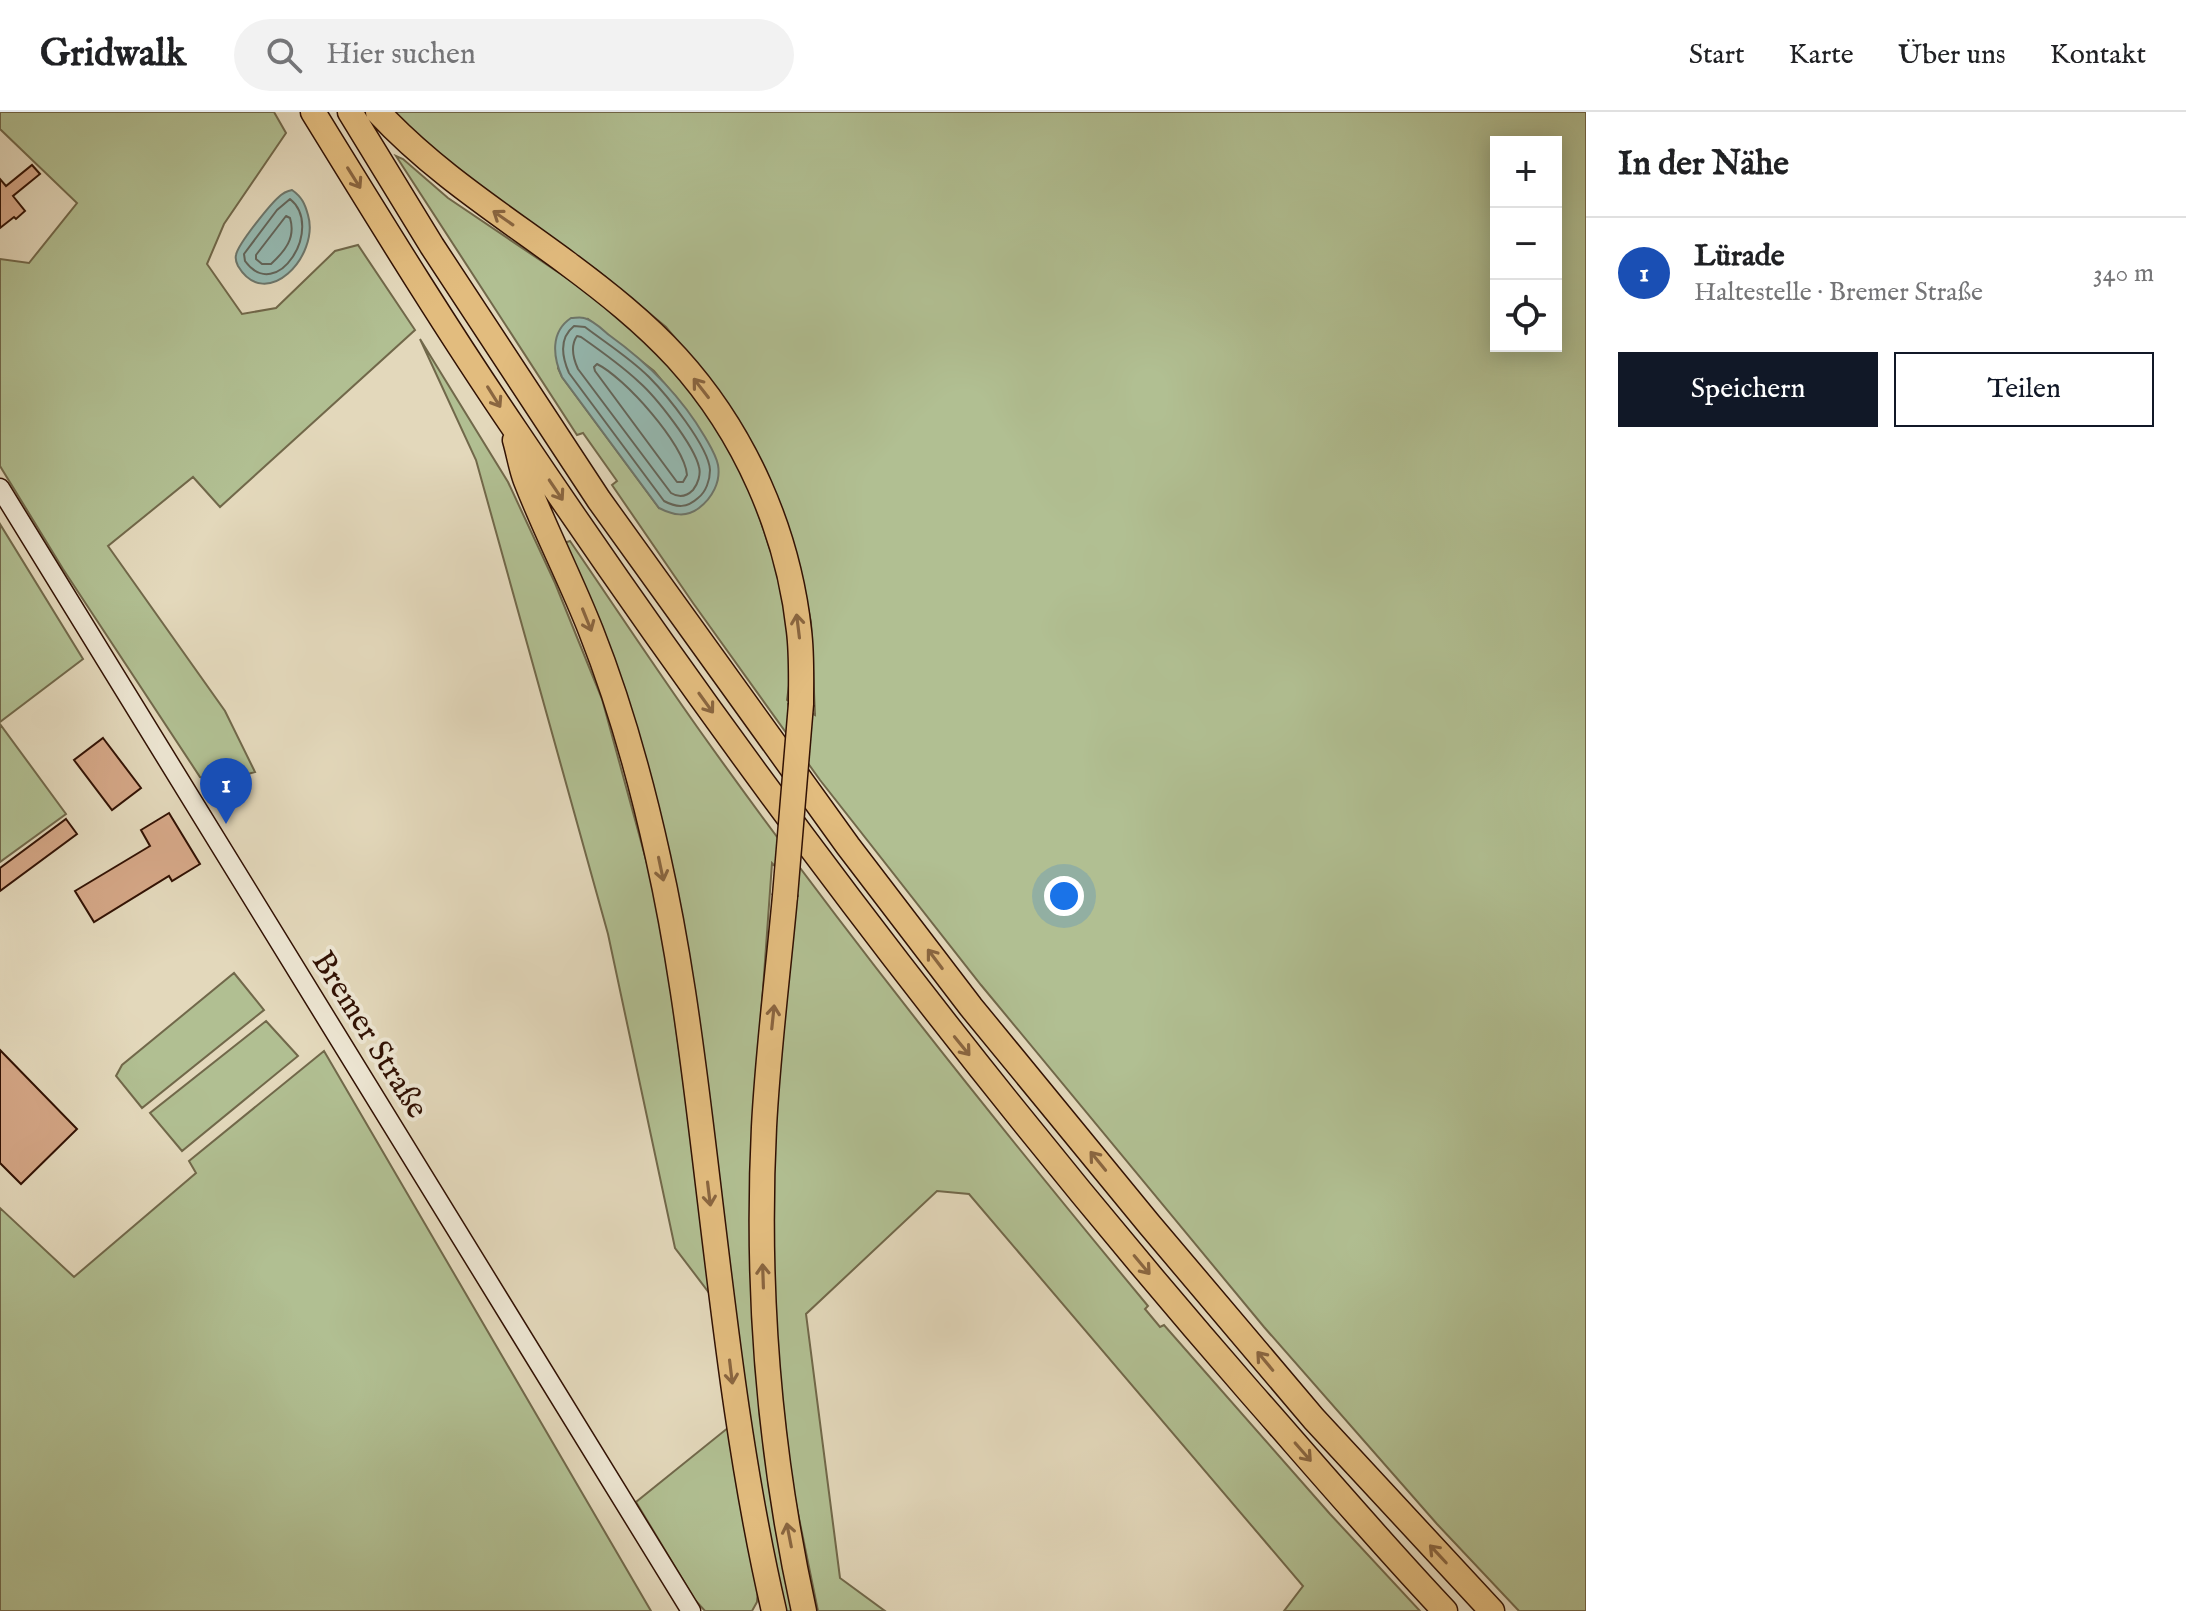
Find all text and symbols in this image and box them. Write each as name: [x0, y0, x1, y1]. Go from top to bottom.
search box: [234, 19, 794, 91]
text: Gridwalk: [40, 31, 186, 79]
icon: search: [262, 33, 306, 77]
text: Hier suchen: [326, 36, 476, 74]
text: Start: [1689, 38, 1745, 73]
text: Karte: [1789, 38, 1854, 73]
text: Über uns: [1898, 38, 2006, 73]
text: Kontakt: [2050, 38, 2146, 73]
map controls: [1490, 136, 1562, 352]
button: +: [1490, 136, 1562, 208]
text: In der Nähe: [1618, 143, 1789, 186]
one-way arrow: [346, 166, 362, 189]
button: −: [1490, 208, 1562, 280]
one-way arrow: [492, 210, 514, 226]
text: Lürade: [1694, 238, 1785, 276]
text: 1: [1639, 257, 1649, 290]
text: 340 m: [2093, 257, 2154, 290]
text: Haltestelle · Bremer Straße: [1694, 276, 1983, 309]
button: locate: [1490, 280, 1562, 352]
button: Speichern: [1618, 352, 1878, 427]
button: Teilen: [1894, 352, 2154, 427]
one-way arrow: [693, 378, 710, 399]
one-way arrow: [486, 385, 502, 408]
one-way arrow: [548, 479, 564, 501]
one-way arrow: [581, 607, 595, 632]
one-way arrow: [790, 614, 805, 639]
one-way arrow: [698, 691, 714, 713]
pin: 1: [200, 758, 252, 824]
one-way arrow: [654, 856, 669, 882]
your location: [1044, 876, 1084, 916]
street label: Bremer Straße: [301, 944, 437, 1127]
one-way arrow: [926, 949, 943, 970]
one-way arrow: [766, 1004, 781, 1031]
one-way arrow: [953, 1035, 971, 1055]
one-way arrow: [1089, 1151, 1107, 1172]
one-way arrow: [702, 1180, 717, 1207]
one-way arrow: [1133, 1254, 1151, 1275]
one-way arrow: [755, 1263, 770, 1290]
one-way arrow: [1256, 1351, 1274, 1371]
one-way arrow: [724, 1359, 739, 1384]
one-way arrow: [1294, 1441, 1312, 1462]
one-way arrow: [780, 1522, 795, 1548]
one-way arrow: [1429, 1544, 1448, 1564]

